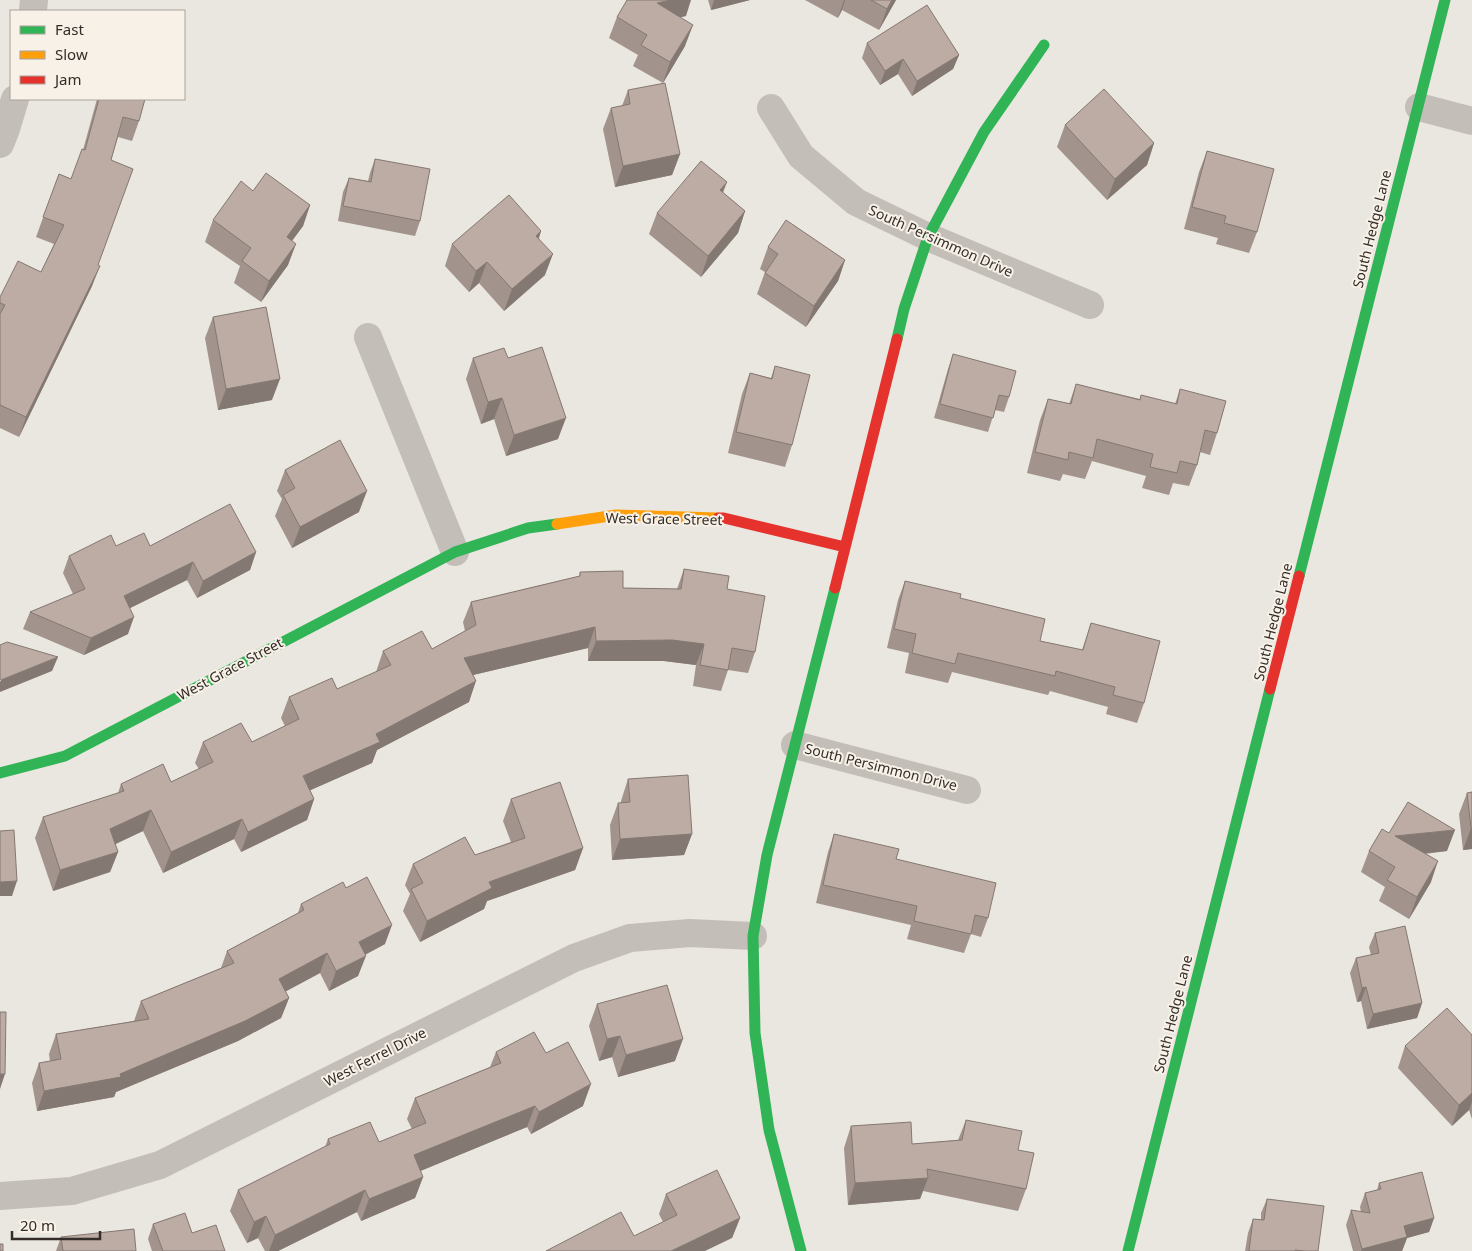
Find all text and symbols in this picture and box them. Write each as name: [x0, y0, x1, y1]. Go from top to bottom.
legend: [10, 10, 185, 100]
text: Fast: [55, 19, 84, 39]
text: Slow: [55, 44, 88, 64]
text: Jam: [53, 69, 82, 89]
street label: South Hedge Lane: [1348, 168, 1395, 290]
street label: South Persimmon Drive: [866, 200, 1017, 281]
street label: West Grace Street: [605, 508, 723, 529]
street label: South Hedge Lane: [1249, 561, 1296, 683]
street label: West Grace Street: [174, 633, 286, 704]
street label: South Persimmon Drive: [803, 738, 959, 795]
street label: South Hedge Lane: [1149, 953, 1196, 1075]
street label: West Ferrel Drive: [320, 1023, 429, 1091]
scale bar: [12, 1208, 100, 1240]
text: 20 m: [20, 1215, 55, 1235]

